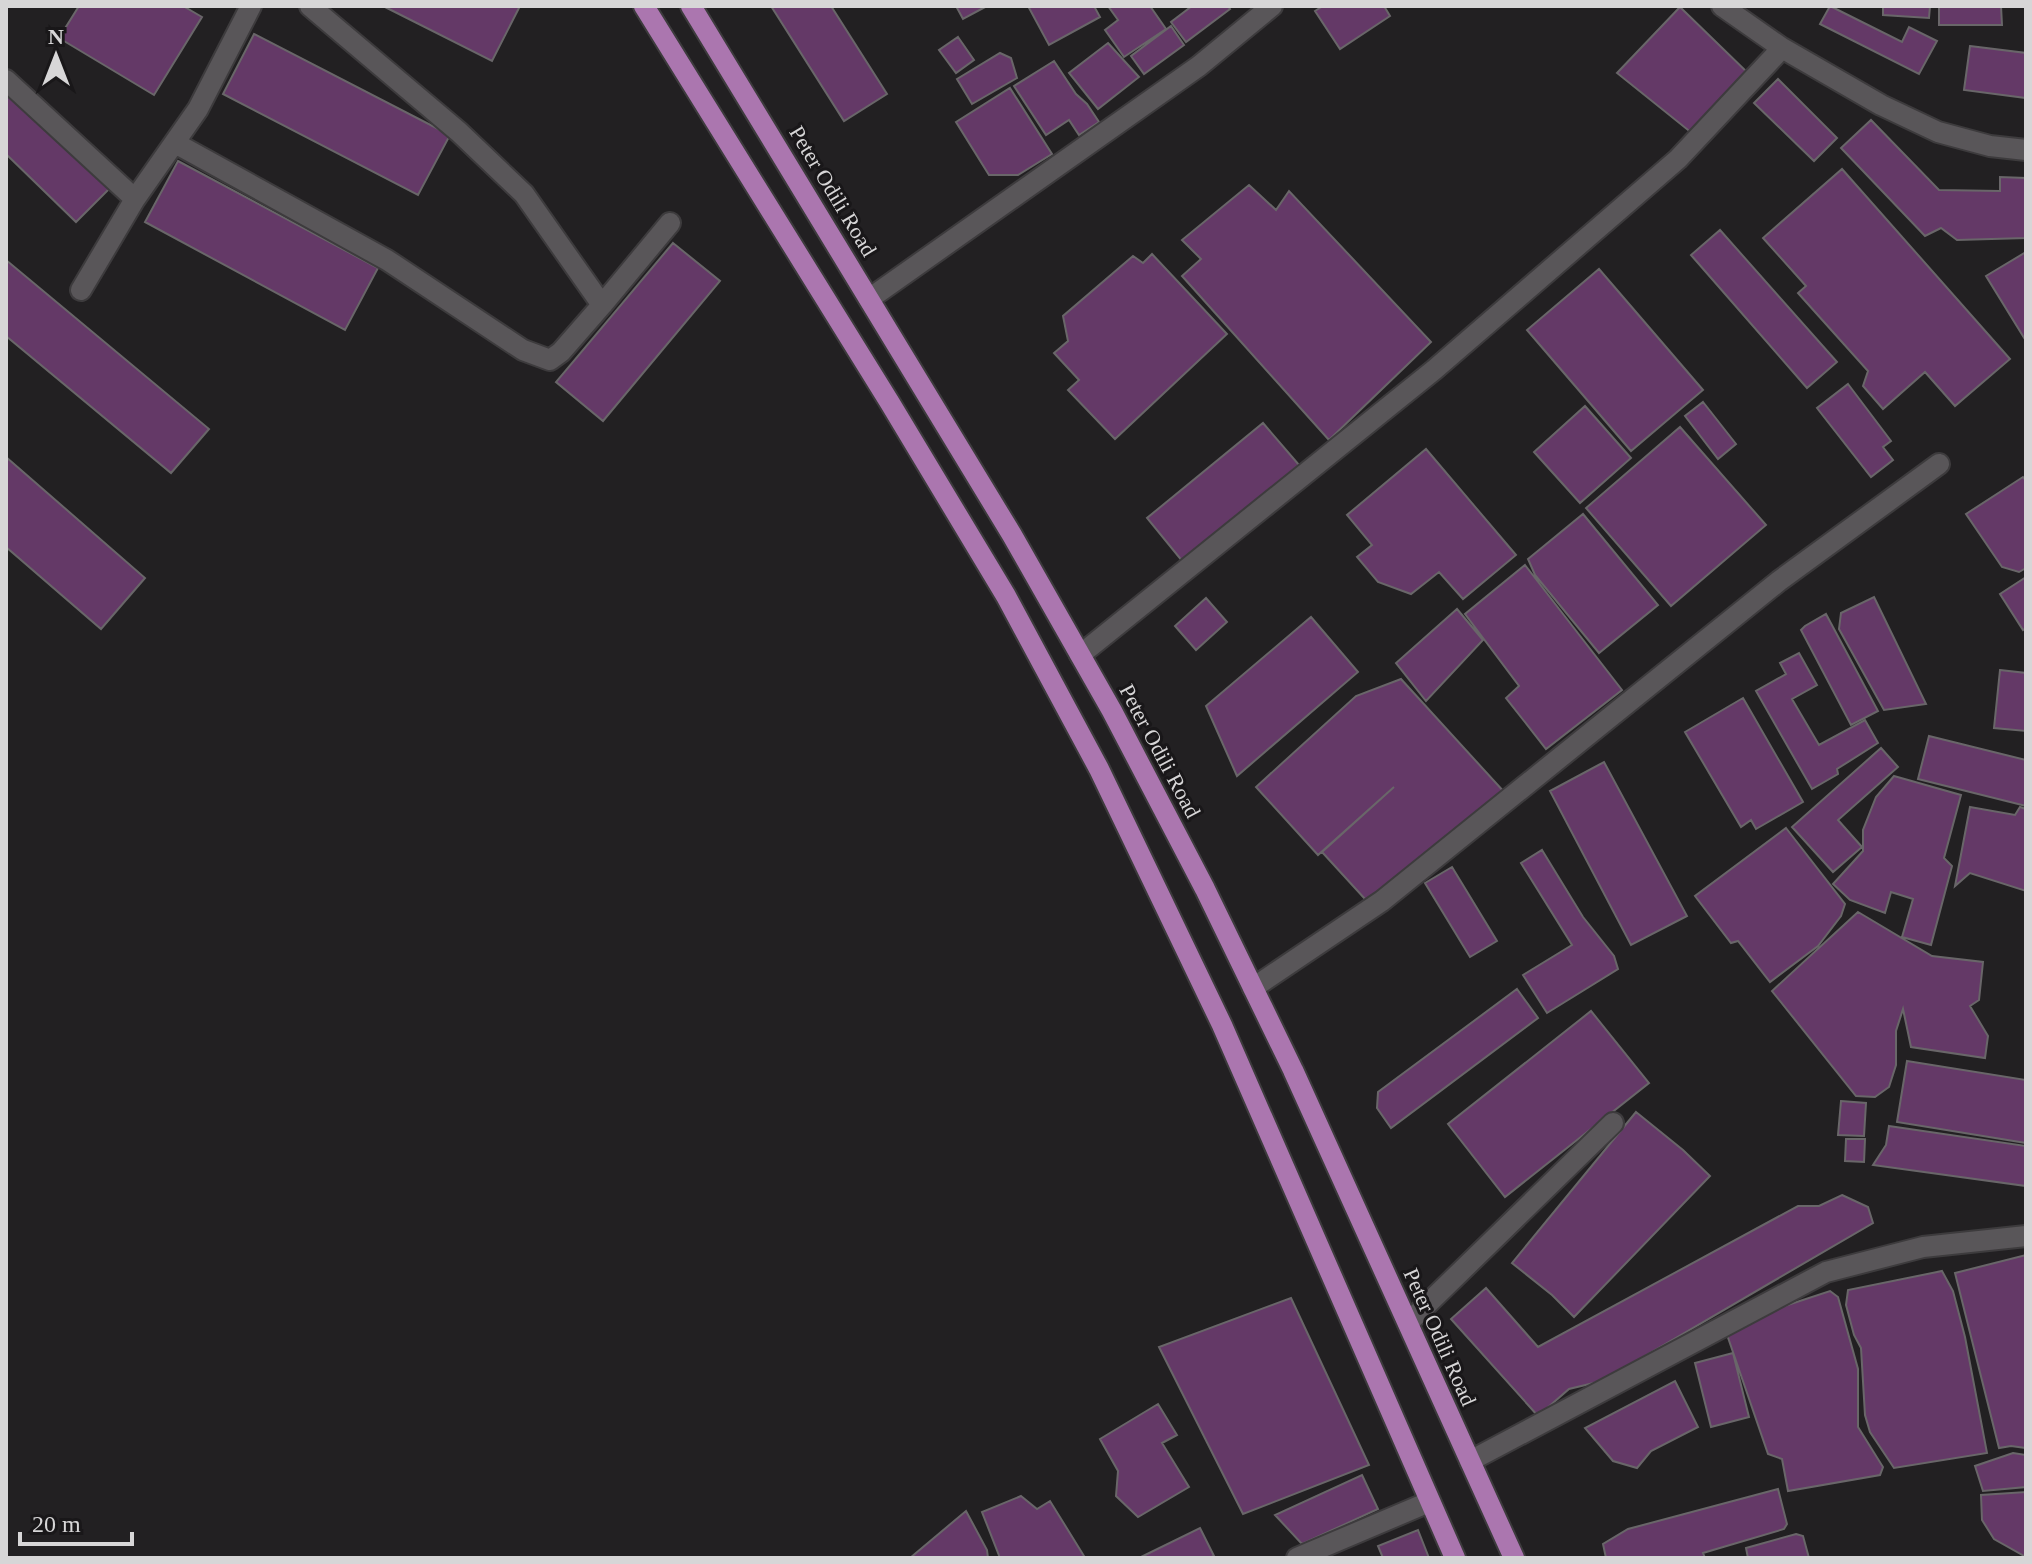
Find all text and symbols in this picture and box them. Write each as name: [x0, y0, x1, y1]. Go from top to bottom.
north arrow: [16, 16, 96, 96]
text: N: [48, 24, 64, 49]
street label: Peter Odili Road: [784, 121, 882, 261]
street label: Peter Odili Road: [1114, 680, 1206, 822]
street label: Peter Odili Road: [1399, 1264, 1481, 1410]
scale bar: [20, 1496, 132, 1546]
text: 20 m: [32, 1511, 81, 1537]

